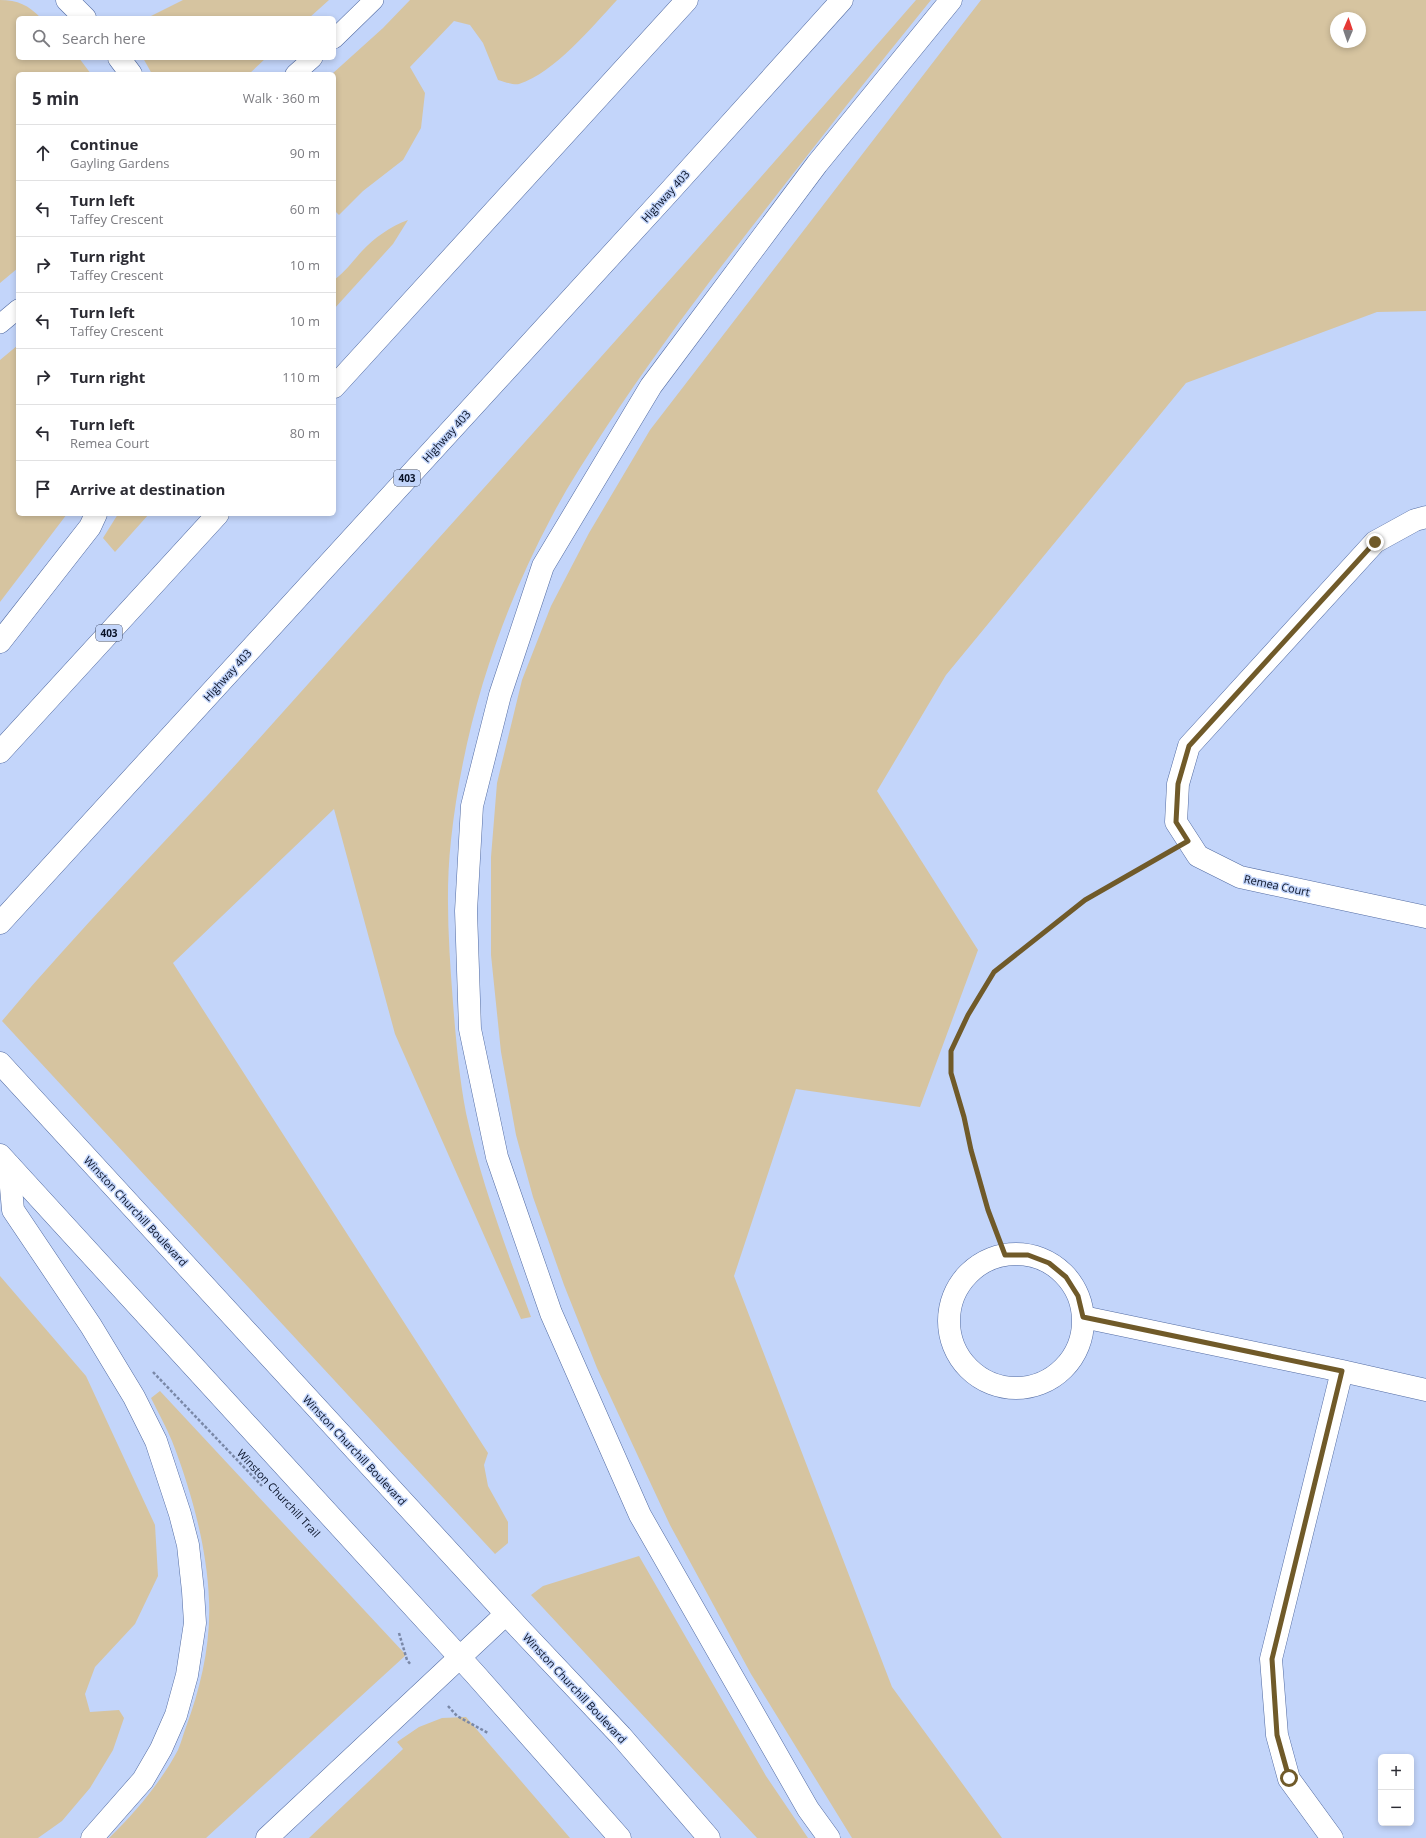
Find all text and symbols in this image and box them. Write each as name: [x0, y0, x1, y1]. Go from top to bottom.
north arrow: [1330, 12, 1366, 48]
search box: [16, 16, 336, 60]
icon: search: [30, 27, 52, 49]
text: Search here: [62, 28, 146, 48]
text: 5 min: [32, 87, 79, 110]
text: Walk · 360 m: [243, 89, 320, 107]
text: Continue: [70, 134, 138, 154]
icon: ahead: [32, 142, 54, 164]
text: 90 m: [290, 144, 320, 162]
text: Gayling Gardens: [70, 154, 170, 172]
street label: Highway 403: [638, 167, 692, 225]
text: Turn left: [70, 190, 135, 210]
icon: left: [32, 198, 54, 220]
text: 60 m: [290, 200, 320, 218]
text: Taffey Crescent: [70, 210, 163, 228]
text: Turn right: [70, 246, 145, 266]
icon: right: [32, 254, 54, 276]
text: 10 m: [290, 256, 320, 274]
text: Taffey Crescent: [70, 266, 163, 284]
text: Turn left: [70, 302, 135, 322]
icon: left: [32, 310, 54, 332]
text: 10 m: [290, 312, 320, 330]
text: Taffey Crescent: [70, 322, 163, 340]
icon: right: [32, 366, 54, 388]
text: Turn right: [70, 367, 145, 387]
text: 110 m: [282, 368, 320, 386]
street label: Highway 403: [419, 407, 473, 465]
text: Turn left: [70, 414, 135, 434]
icon: left: [32, 422, 54, 444]
text: 80 m: [290, 424, 320, 442]
text: Remea Court: [70, 434, 149, 452]
road number: 403: [394, 470, 420, 486]
icon: arrive: [32, 478, 54, 500]
text: Arrive at destination: [70, 479, 225, 499]
route end: [1366, 533, 1384, 551]
road number: 403: [96, 625, 122, 641]
street label: Highway 403: [200, 646, 254, 704]
street label: Remea Court: [1243, 871, 1311, 899]
street label: Winston Churchill Boulevard: [81, 1153, 191, 1269]
street label: Winston Churchill Boulevard: [300, 1392, 410, 1508]
street label: Winston Churchill Trail: [234, 1446, 324, 1540]
street label: Winston Churchill Boulevard: [520, 1630, 630, 1746]
map controls: [1378, 1754, 1414, 1826]
button: +: [1378, 1754, 1414, 1790]
route start: [1280, 1769, 1298, 1787]
button: −: [1378, 1790, 1414, 1826]

